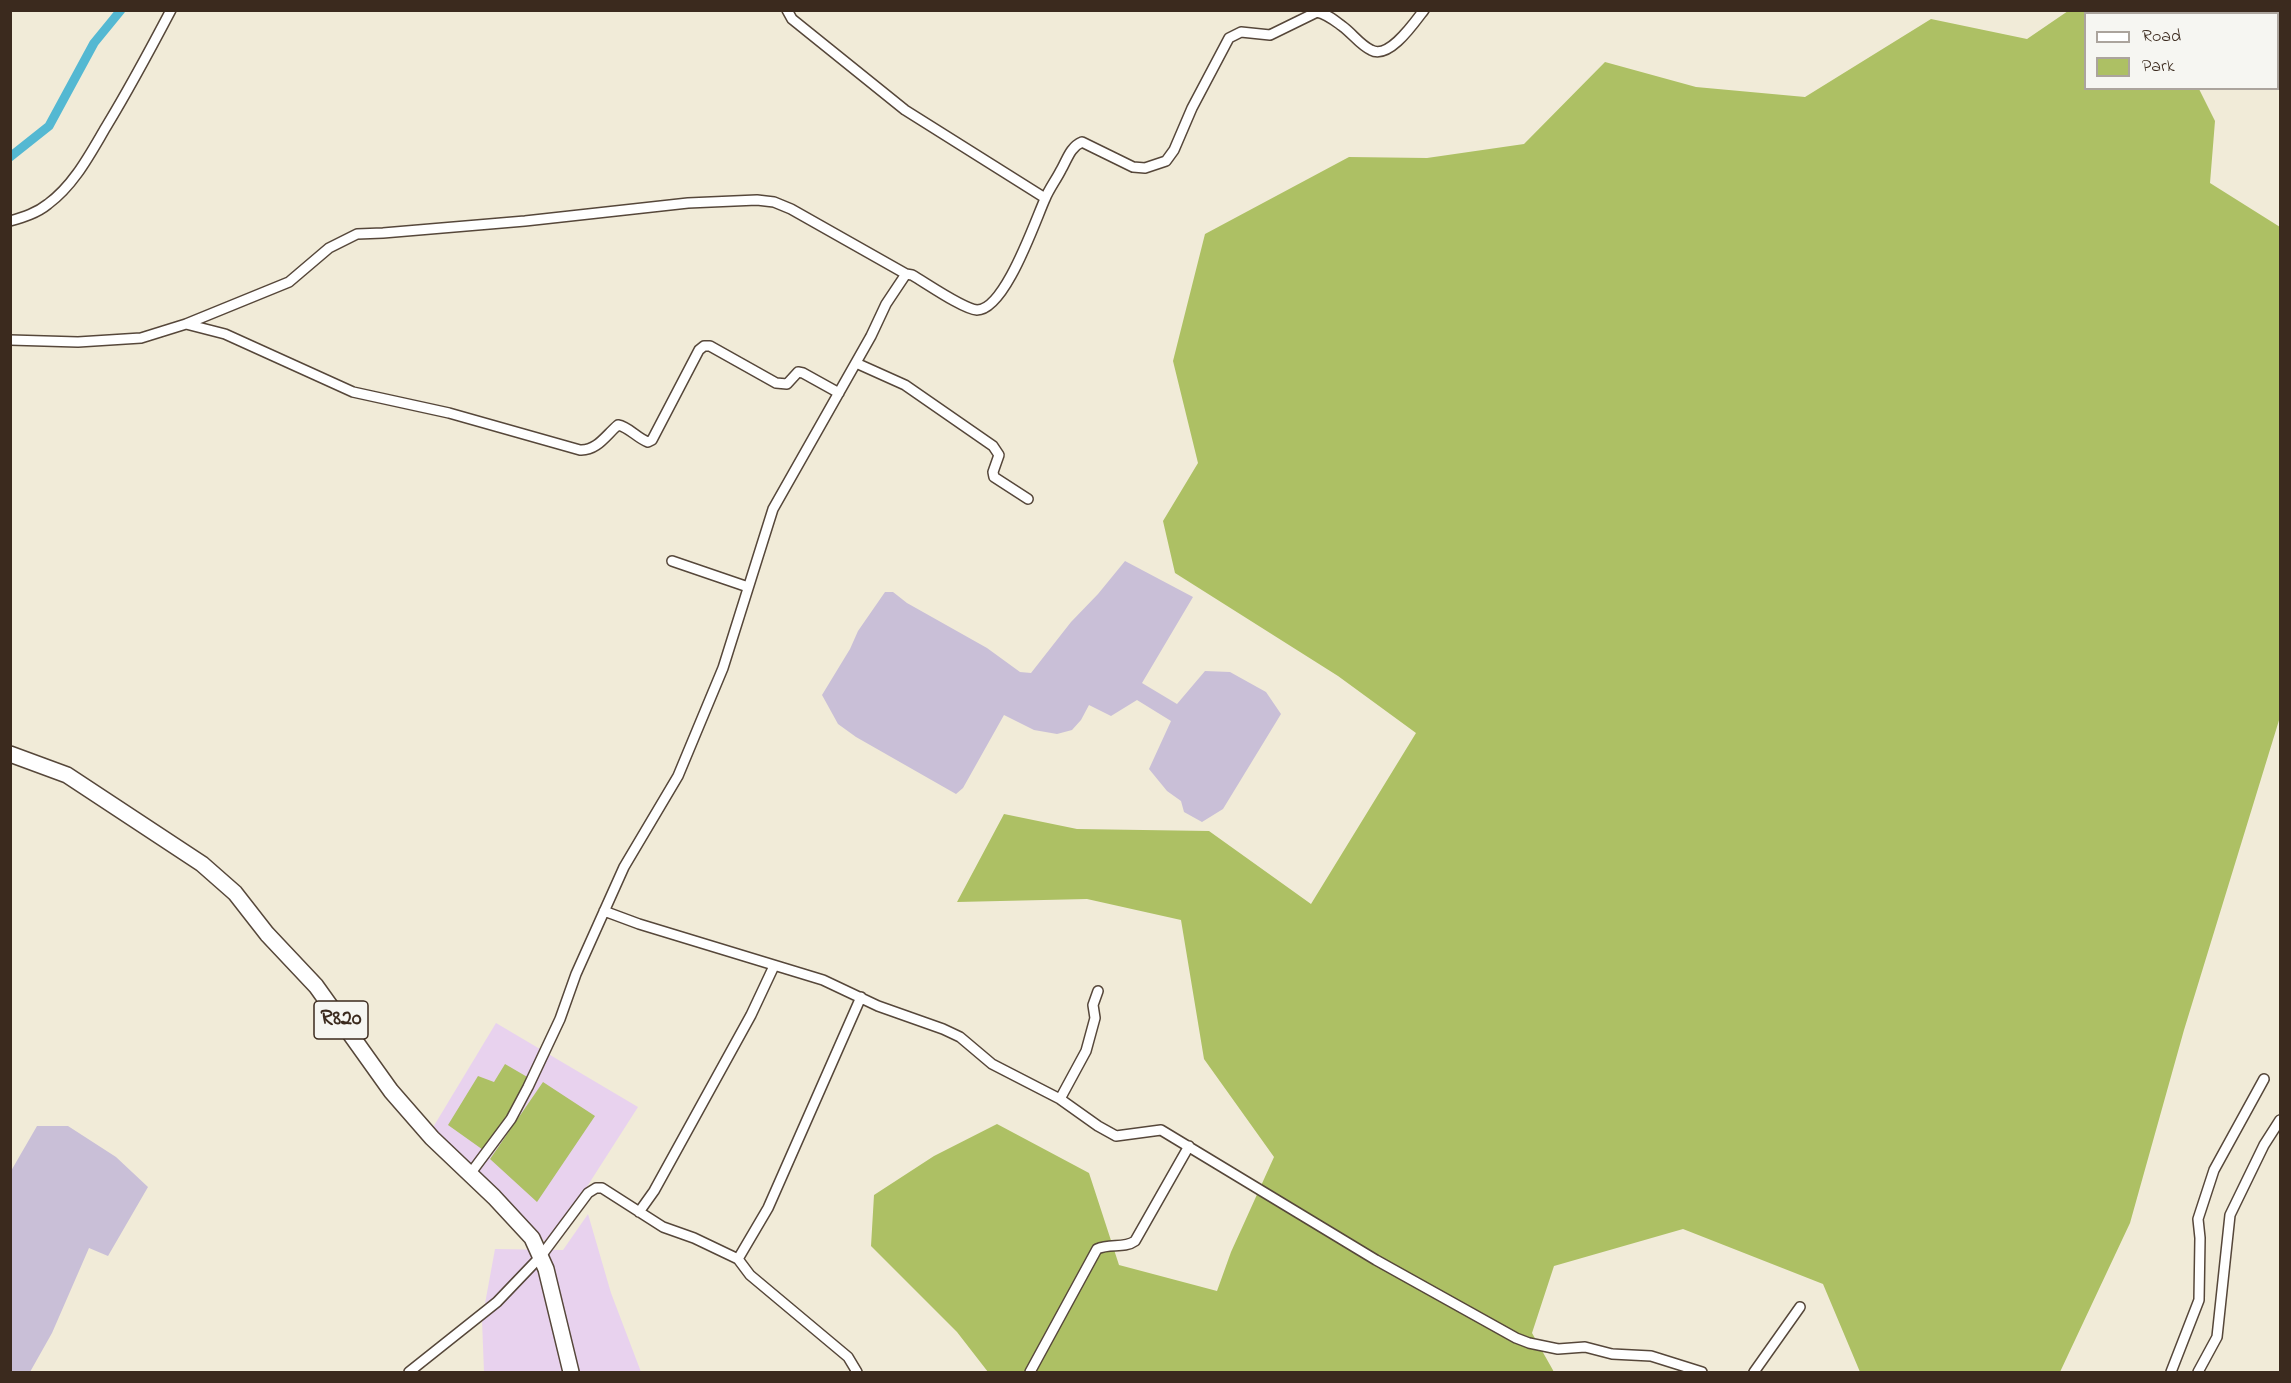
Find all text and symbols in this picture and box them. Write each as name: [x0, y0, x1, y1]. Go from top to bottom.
legend: [2084, 12, 2279, 90]
text: Road: [2142, 24, 2181, 50]
text: Park: [2142, 54, 2175, 80]
road number: R820: [314, 1001, 368, 1039]

